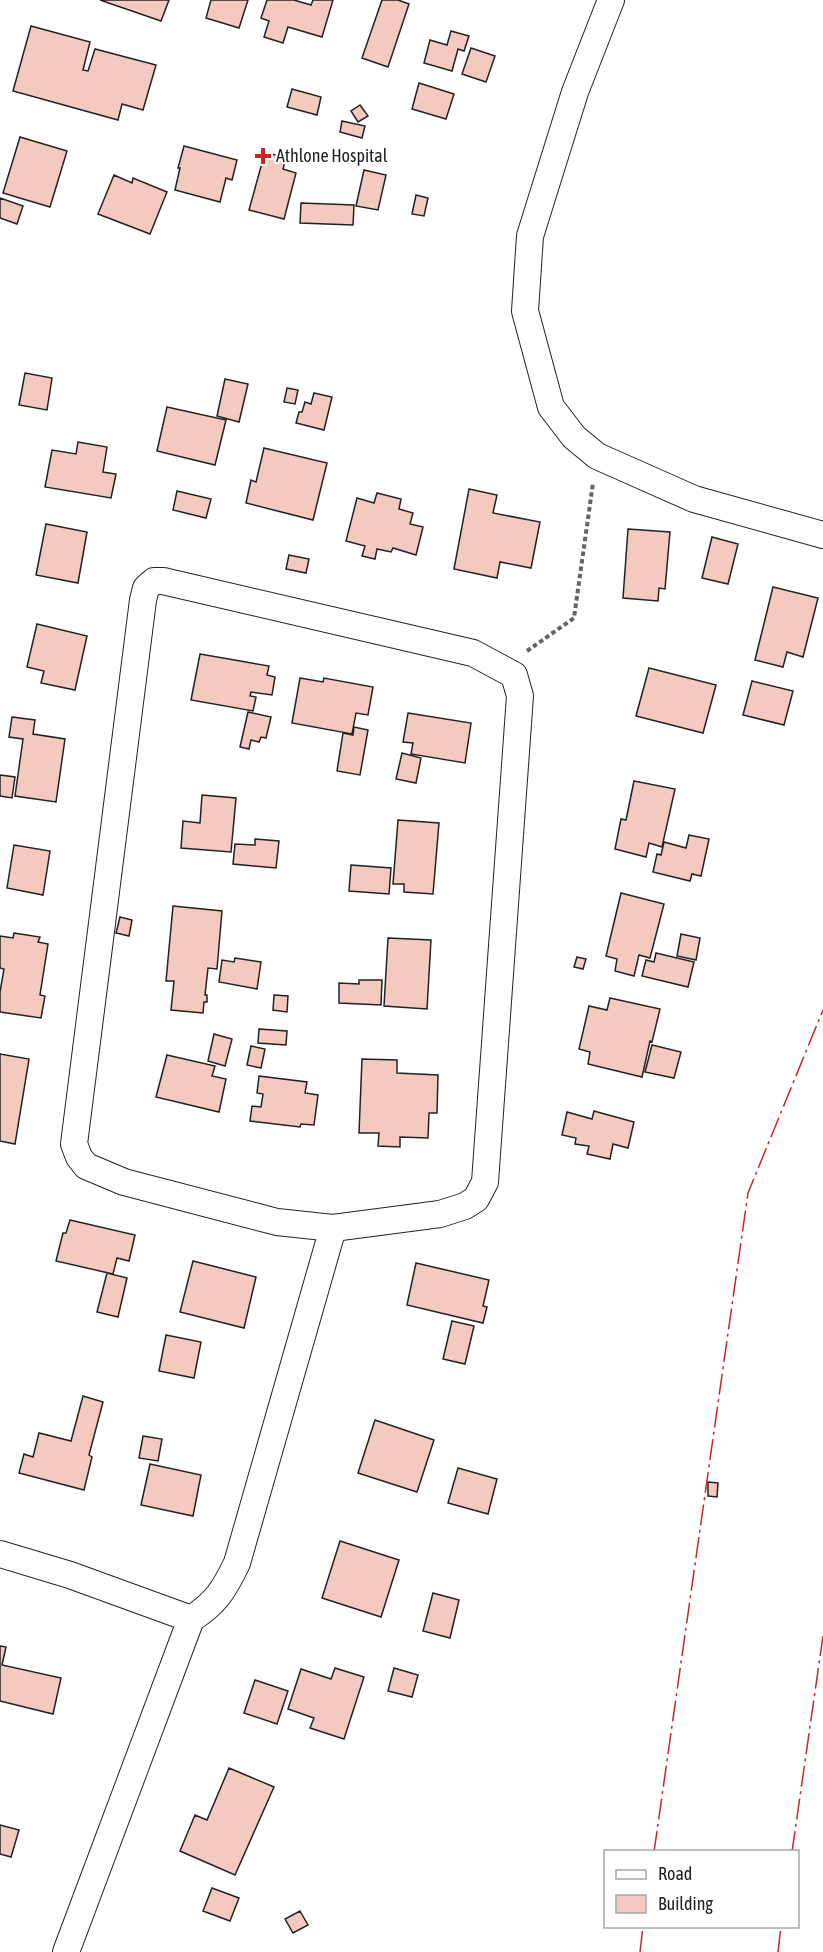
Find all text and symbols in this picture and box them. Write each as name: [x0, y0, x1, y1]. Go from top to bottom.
place label: Athlone Hospital: [276, 145, 388, 166]
marker: Athlone Hospital: [254, 147, 272, 165]
legend: [604, 1850, 799, 1928]
text: Road: [658, 1863, 692, 1884]
text: Building: [658, 1893, 713, 1914]

